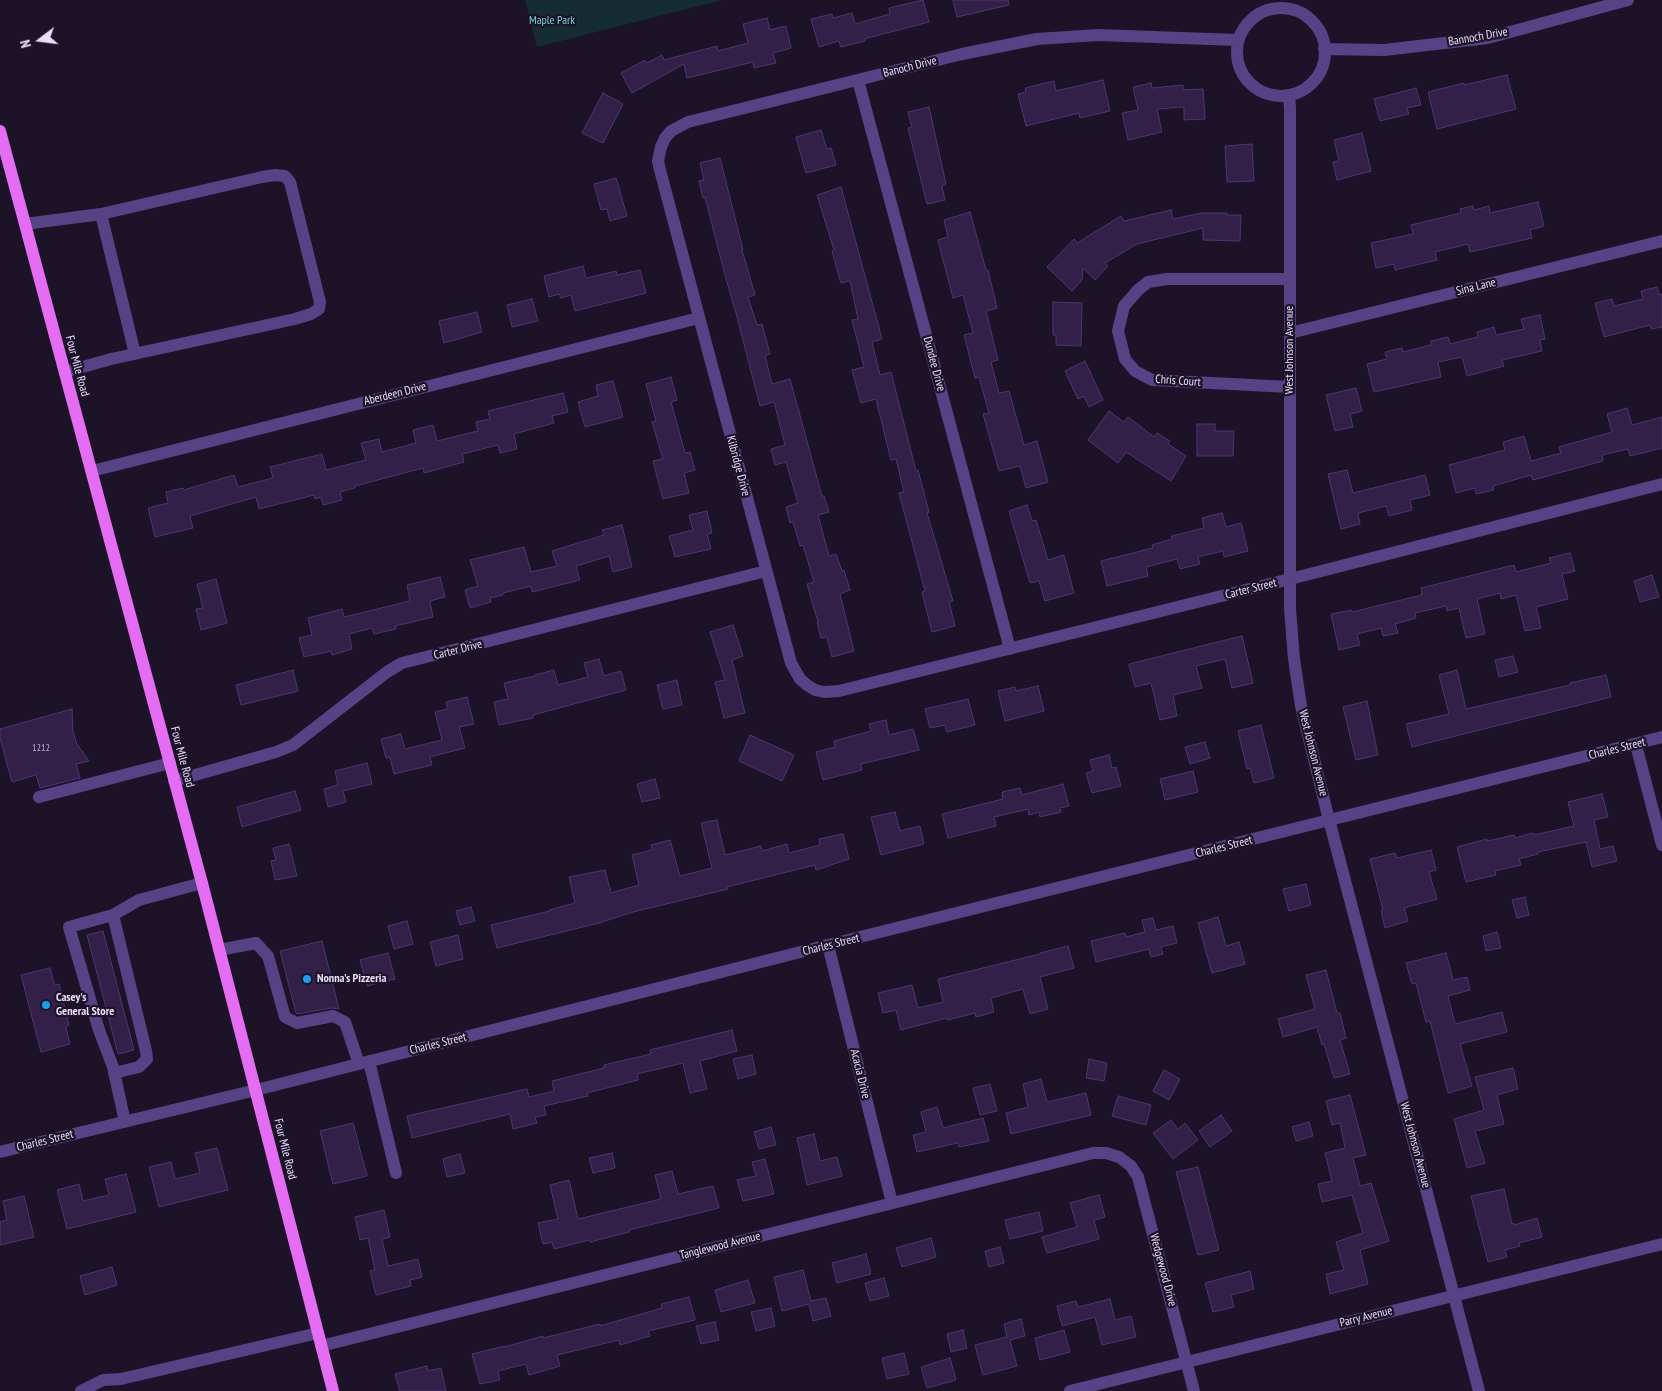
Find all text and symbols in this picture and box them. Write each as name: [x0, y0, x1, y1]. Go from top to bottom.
park label: Maple Park: [529, 14, 575, 28]
north arrow: [15, 15, 65, 65]
street label: Bannoch Drive: [1447, 25, 1509, 49]
text: N: [16, 38, 35, 50]
street label: Banoch Drive: [882, 53, 938, 81]
street label: Sina Lane: [1455, 275, 1497, 299]
street label: West Johnson Avenue: [1283, 306, 1297, 394]
street label: Four Mile Road: [62, 334, 92, 398]
street label: Dundee Drive: [920, 335, 948, 393]
street label: Chris Court: [1155, 372, 1201, 390]
street label: Aberdeen Drive: [362, 379, 428, 409]
street label: Kilbridge Drive: [723, 434, 753, 498]
street label: Carter Street: [1224, 576, 1278, 602]
street label: Carter Drive: [432, 637, 484, 663]
street label: West Johnson Avenue: [1295, 708, 1331, 798]
street label: Four Mile Road: [167, 725, 197, 789]
street label: Charles Street: [1587, 735, 1647, 763]
house number: 1212: [32, 742, 50, 754]
street label: Charles Street: [1194, 833, 1254, 861]
street label: Charles Street: [801, 931, 861, 959]
place label: Nonna's Pizzeria: [317, 972, 386, 986]
marker: Nonna's Pizzeria: [301, 973, 313, 985]
place label: Casey's General Store: [56, 991, 114, 1019]
marker: Casey's General Store: [40, 999, 52, 1011]
street label: Charles Street: [408, 1030, 468, 1058]
street label: Acacia Drive: [847, 1048, 873, 1100]
street label: West Johnson Avenue: [1397, 1100, 1433, 1190]
street label: Four Mile Road: [270, 1117, 300, 1181]
street label: Charles Street: [15, 1127, 75, 1155]
street label: Tanglewood Avenue: [678, 1229, 762, 1263]
street label: Wedgewood Drive: [1146, 1232, 1180, 1308]
street label: Parry Avenue: [1338, 1303, 1394, 1331]

